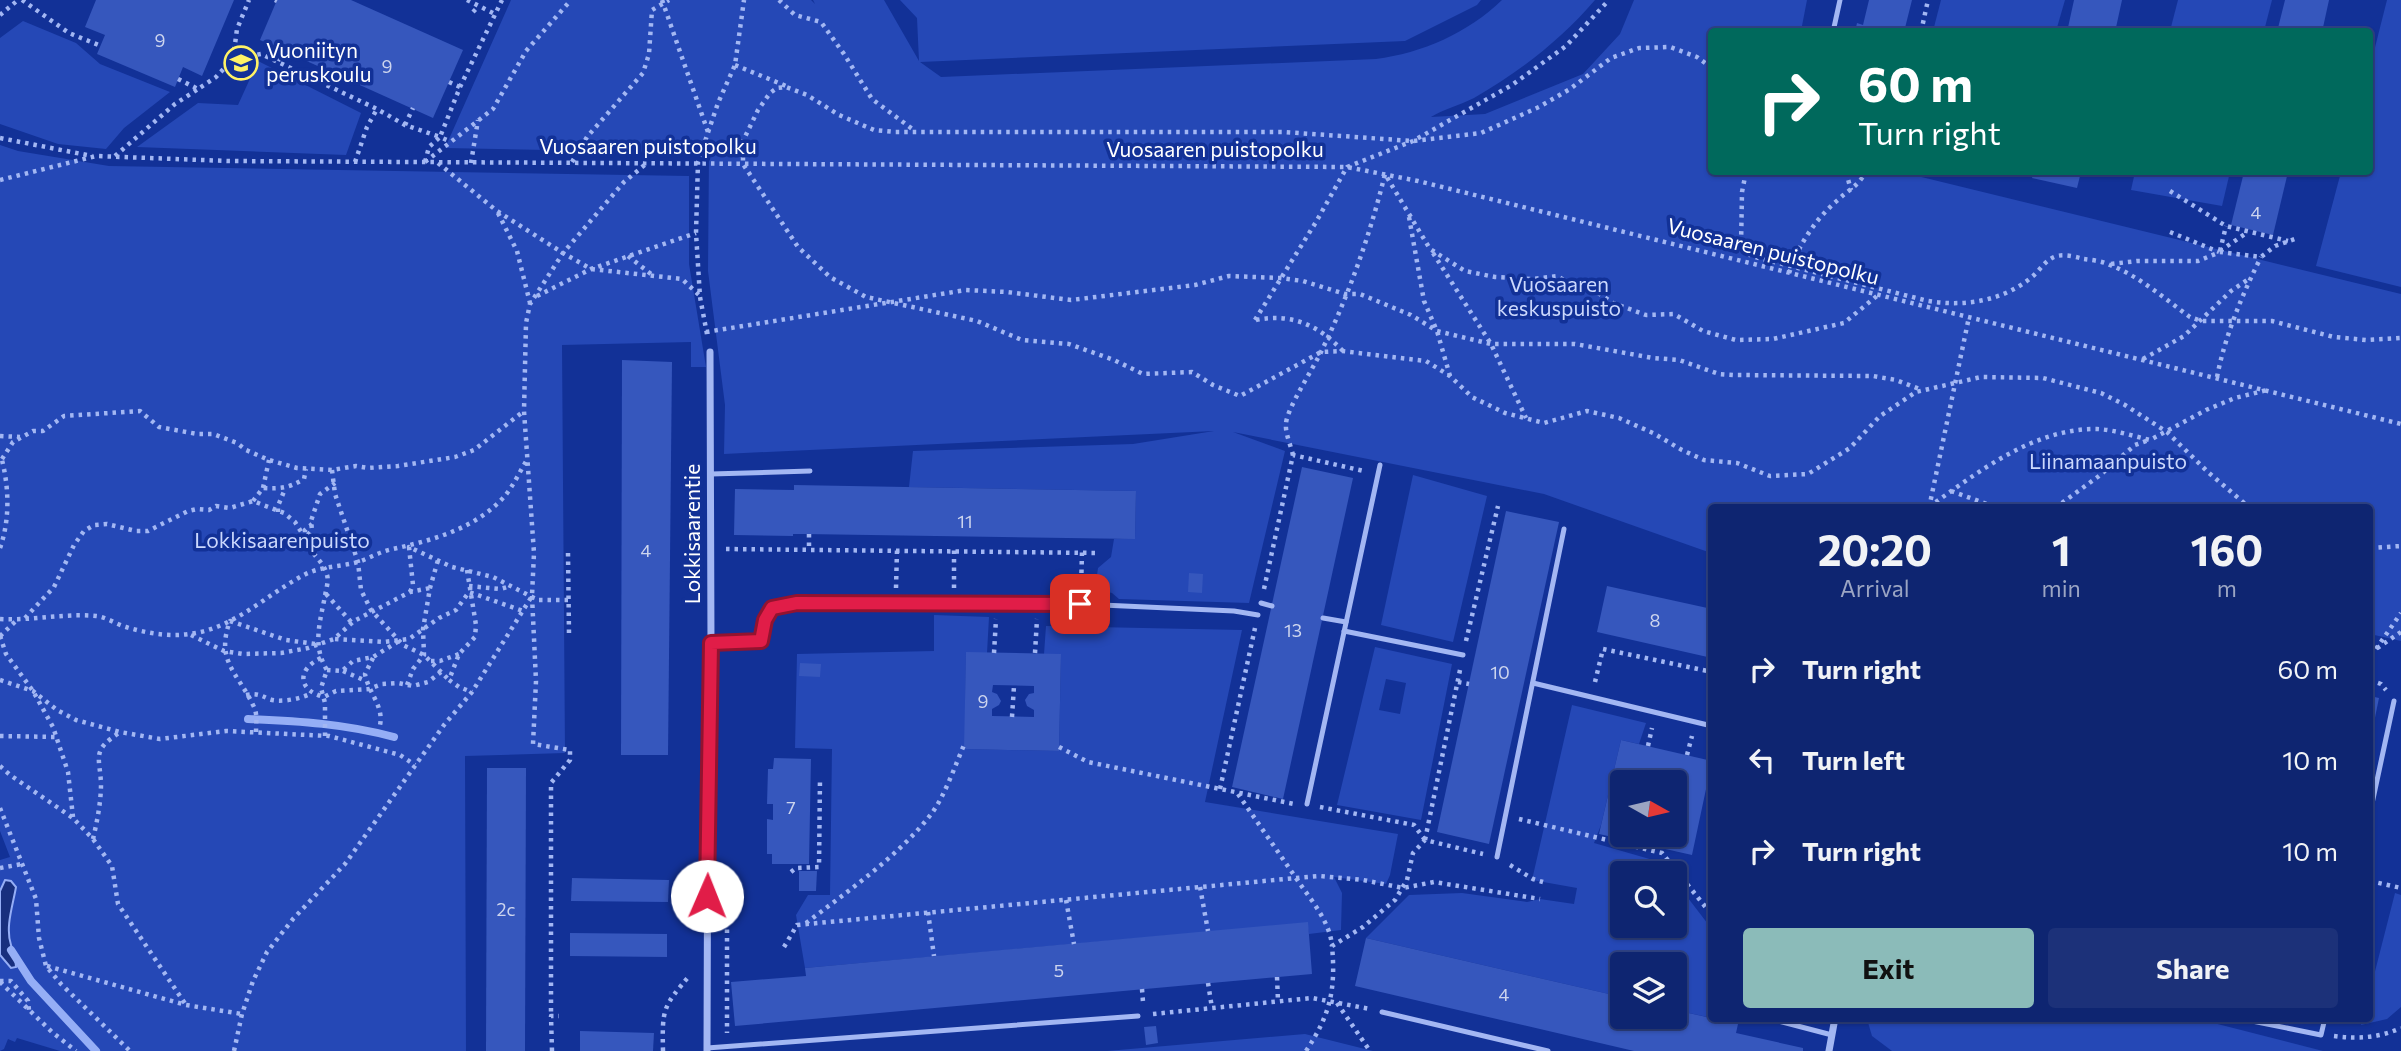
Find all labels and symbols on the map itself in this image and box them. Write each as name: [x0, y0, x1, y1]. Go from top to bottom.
house number: 9: [155, 29, 165, 51]
place label: Vuoniityn peruskoulu: [266, 37, 371, 86]
school or university icon: Vuoniityn peruskoulu: [222, 44, 260, 82]
house number: 9: [382, 55, 392, 77]
street label: Vuosaaren puistopolku: [539, 133, 757, 158]
street label: Vuosaaren puistopolku: [1106, 136, 1324, 161]
house number: 4: [2251, 201, 2262, 223]
street label: Vuosaaren puistopolku: [1665, 212, 1882, 289]
park label: Vuosaaren keskuspuisto: [1497, 271, 1621, 320]
park label: Liinamaanpuisto: [2029, 448, 2187, 473]
street label: Lokkisaarentie: [679, 464, 704, 604]
house number: 11: [957, 510, 973, 532]
park label: Lokkisaarenpuisto: [194, 527, 370, 552]
house number: 4: [641, 539, 652, 561]
pin: [1050, 574, 1110, 634]
house number: 8: [1650, 609, 1661, 631]
house number: 13: [1284, 619, 1302, 641]
house number: 10: [1490, 661, 1510, 683]
house number: 9: [978, 690, 988, 712]
north arrow: [1610, 770, 1687, 847]
house number: 7: [786, 796, 796, 818]
position arrow: [670, 859, 744, 933]
house number: 2c: [497, 898, 516, 920]
house number: 5: [1054, 959, 1064, 981]
house number: 4: [1499, 983, 1510, 1005]

